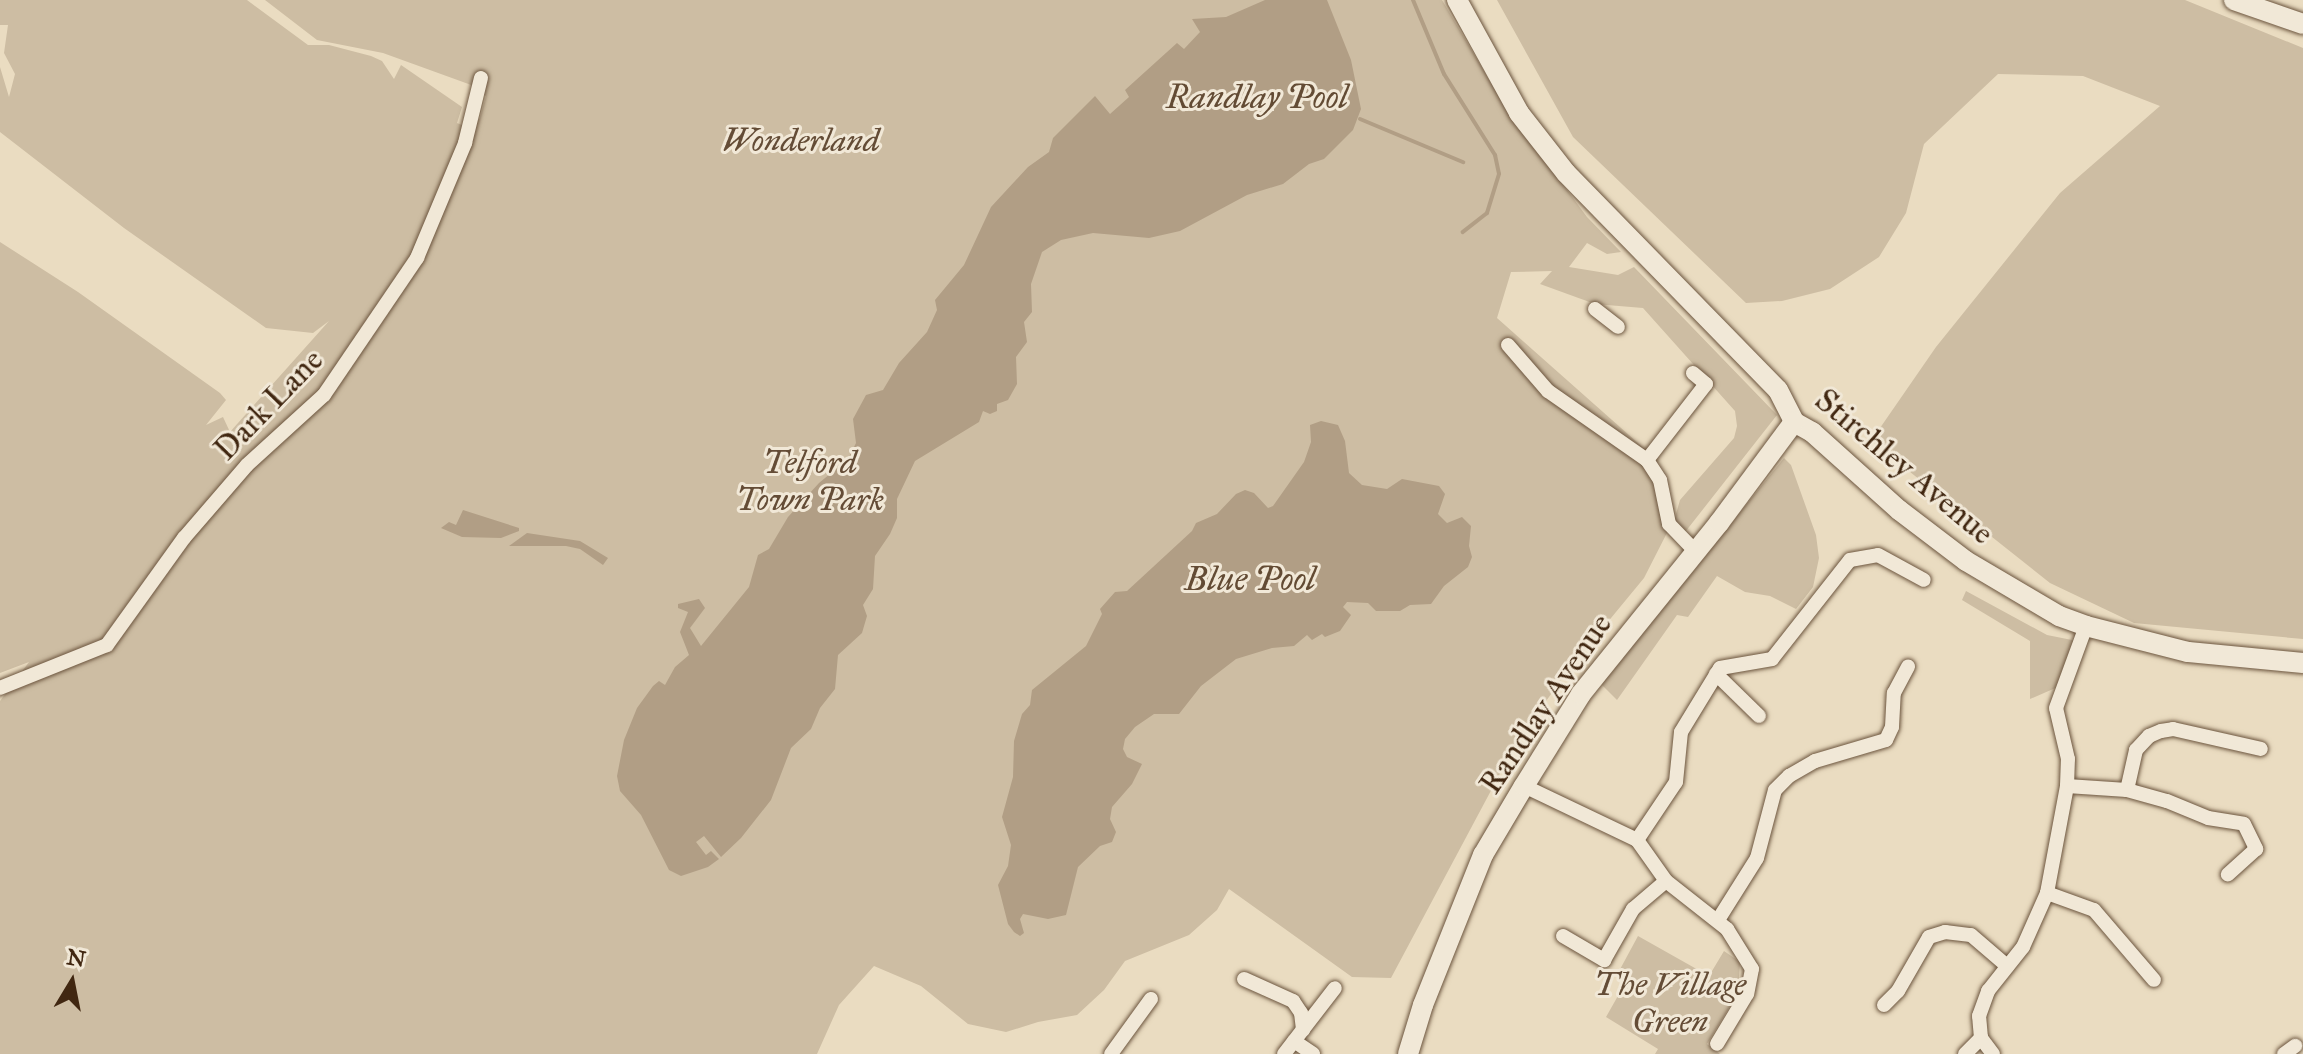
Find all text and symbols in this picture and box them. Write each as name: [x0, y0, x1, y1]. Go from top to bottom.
water label: Randlay Pool: [1166, 77, 1348, 117]
park label: Wonderland: [722, 122, 880, 160]
street label: Dark Lane: [207, 341, 331, 469]
street label: Stirchley Avenue: [1807, 381, 2001, 553]
park label: Telford Town Park: [736, 445, 884, 520]
water label: Blue Pool: [1185, 559, 1315, 599]
street label: Randlay Avenue: [1472, 607, 1620, 801]
north arrow: [32, 942, 112, 1022]
text: N: [65, 943, 88, 973]
park label: The Village Green: [1594, 967, 1746, 1042]

